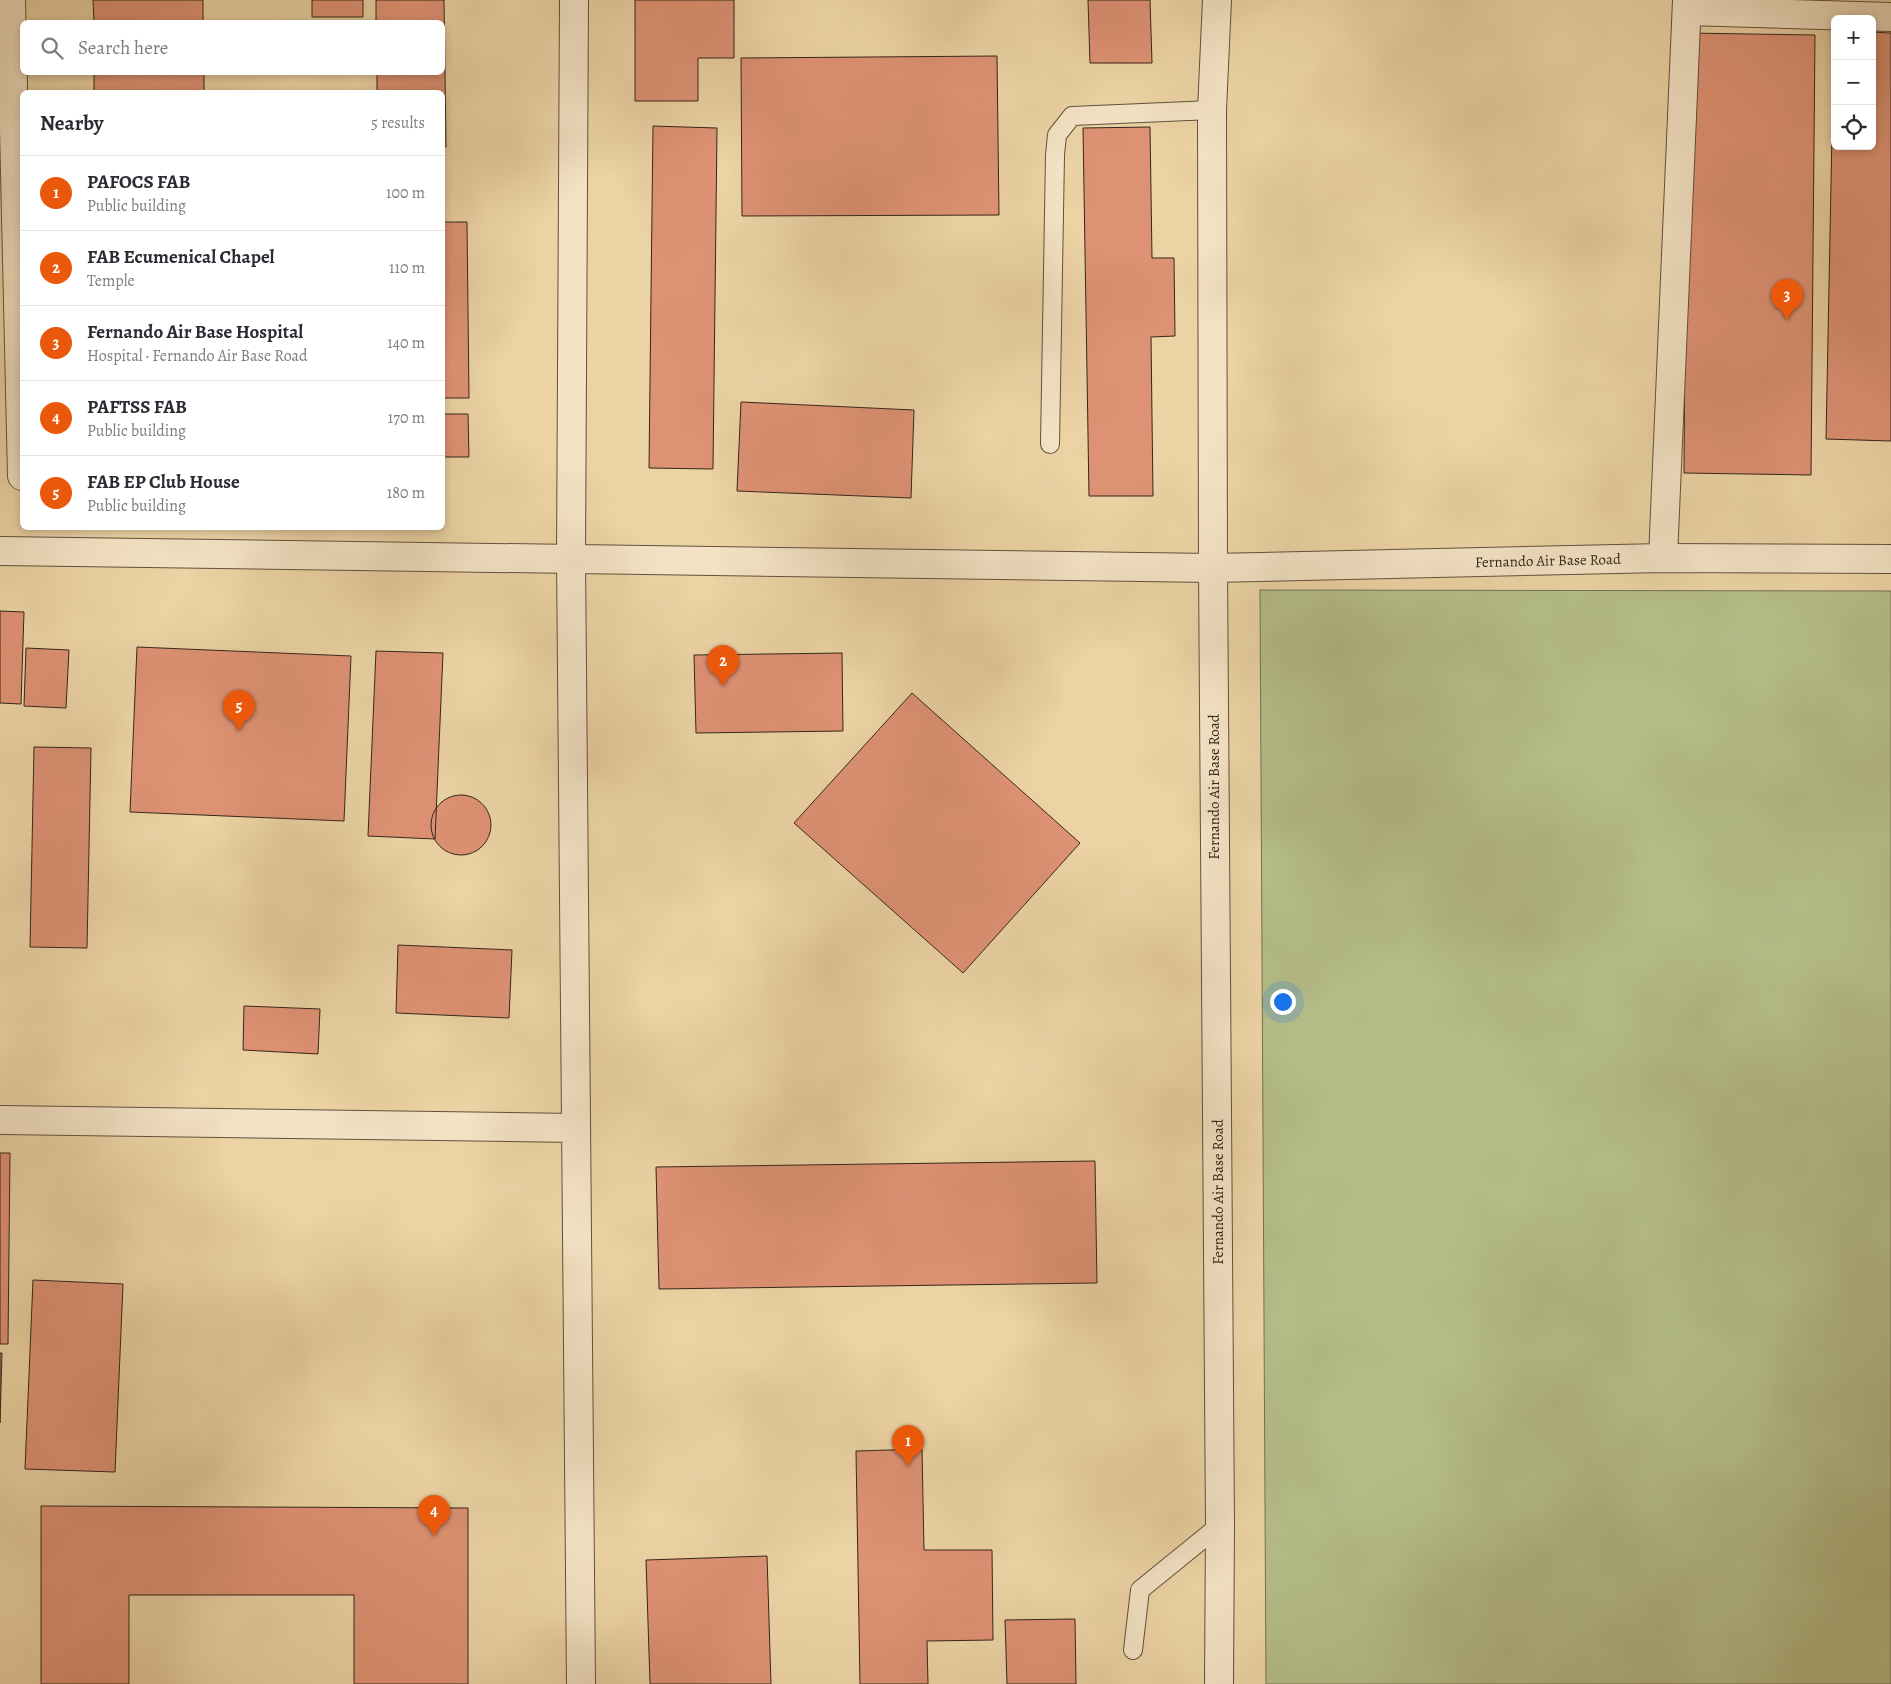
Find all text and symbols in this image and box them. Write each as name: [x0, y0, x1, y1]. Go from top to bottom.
map controls: [1831, 15, 1876, 150]
button: +: [1831, 15, 1876, 60]
search box: [20, 20, 445, 75]
icon: search: [38, 34, 66, 62]
text: Search here: [78, 35, 168, 61]
button: −: [1831, 60, 1876, 105]
button: locate: [1831, 105, 1876, 150]
text: Nearby: [40, 109, 103, 137]
text: 5 results: [371, 112, 425, 134]
text: PAFOCS FAB: [87, 169, 190, 195]
text: 1: [53, 182, 59, 204]
text: 100 m: [386, 182, 425, 204]
text: Public building: [87, 195, 186, 217]
text: FAB Ecumenical Chapel: [87, 244, 275, 270]
text: 2: [52, 257, 60, 279]
text: 110 m: [389, 257, 425, 279]
text: Temple: [87, 270, 135, 292]
pin: 3: [1771, 279, 1803, 320]
text: Fernando Air Base Hospital: [87, 319, 303, 345]
text: 3: [53, 332, 59, 354]
text: 140 m: [387, 332, 425, 354]
text: Hospital · Fernando Air Base Road: [87, 345, 308, 367]
text: PAFTSS FAB: [87, 394, 187, 420]
text: 4: [52, 407, 60, 429]
text: 170 m: [388, 407, 425, 429]
text: Public building: [87, 420, 186, 442]
text: FAB EP Club House: [87, 469, 240, 495]
text: 5: [53, 482, 59, 504]
text: 180 m: [387, 482, 425, 504]
text: Public building: [87, 495, 186, 517]
street label: Fernando Air Base Road: [1475, 549, 1622, 572]
pin: 2: [707, 645, 739, 686]
pin: 5: [223, 690, 255, 731]
street label: Fernando Air Base Road: [1204, 713, 1224, 860]
your location: [1270, 989, 1296, 1015]
street label: Fernando Air Base Road: [1208, 1118, 1228, 1265]
pin: 1: [892, 1425, 924, 1466]
pin: 4: [418, 1495, 450, 1536]

